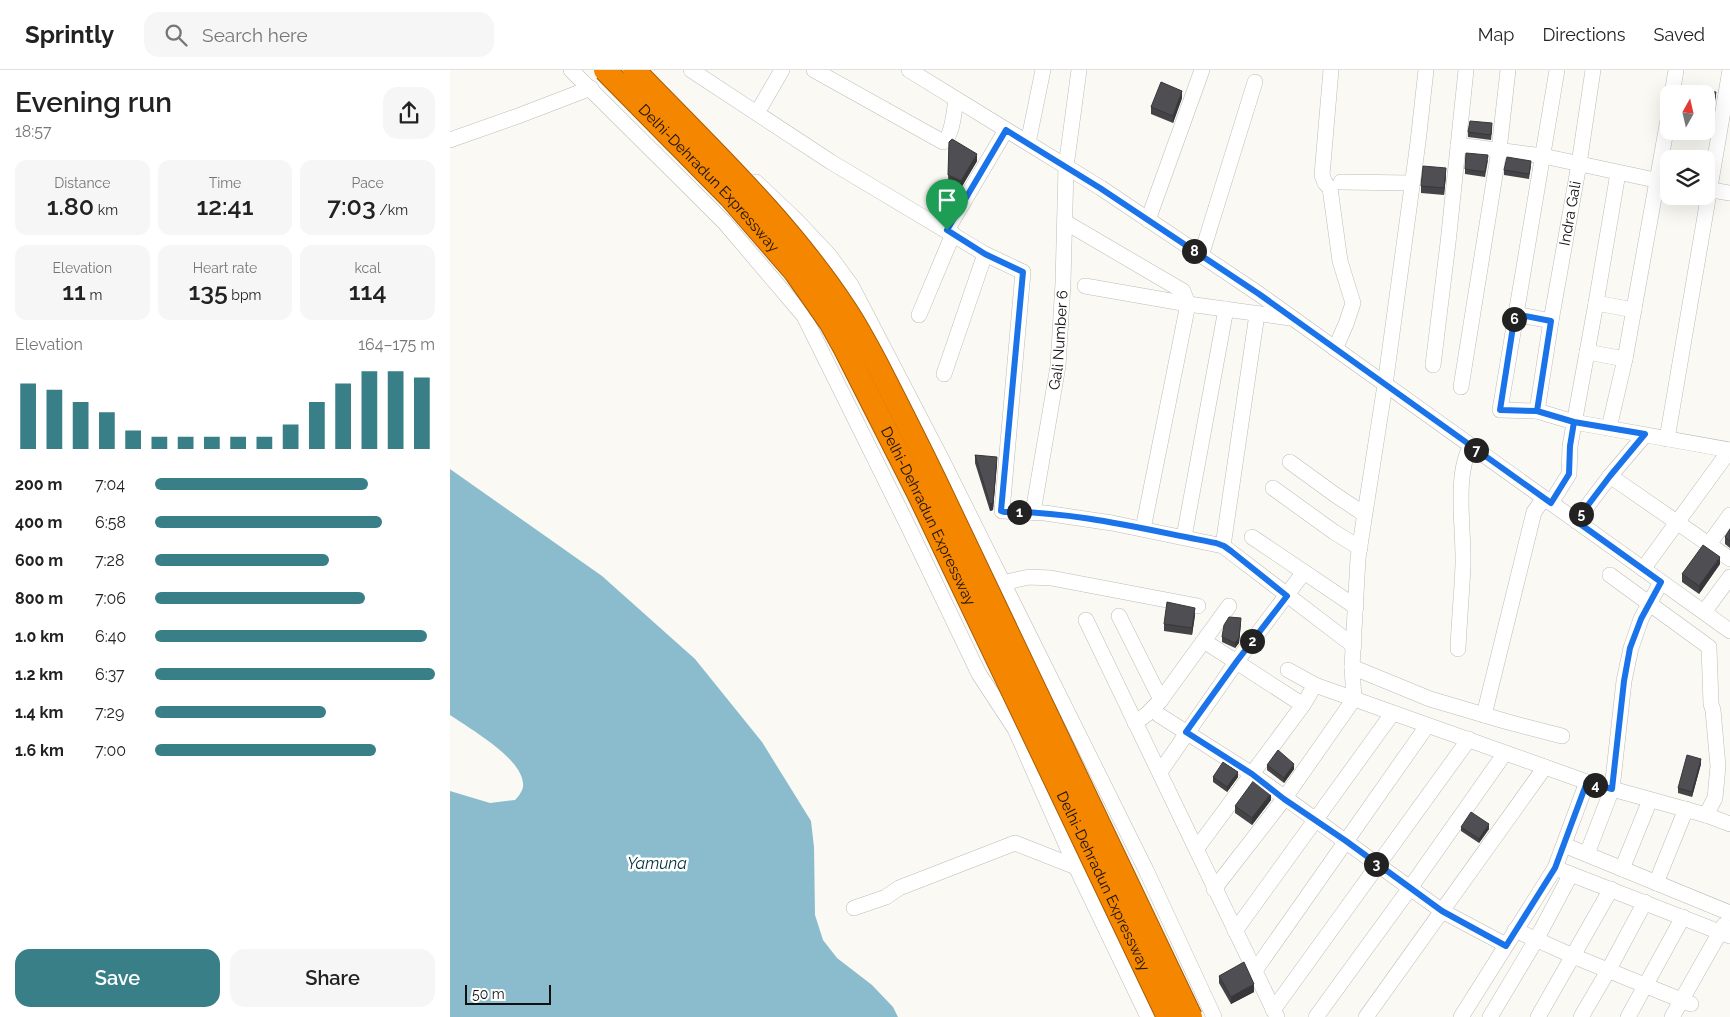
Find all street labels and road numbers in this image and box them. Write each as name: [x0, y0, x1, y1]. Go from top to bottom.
street label: Delhi-Dehradun Expressway: [635, 100, 783, 256]
street label: Indra Gali: [1556, 180, 1585, 247]
street label: Gali Number 6: [1045, 290, 1072, 391]
street label: Delhi-Dehradun Expressway: [877, 424, 979, 608]
street label: Delhi-Dehradun Expressway: [1053, 789, 1154, 974]

